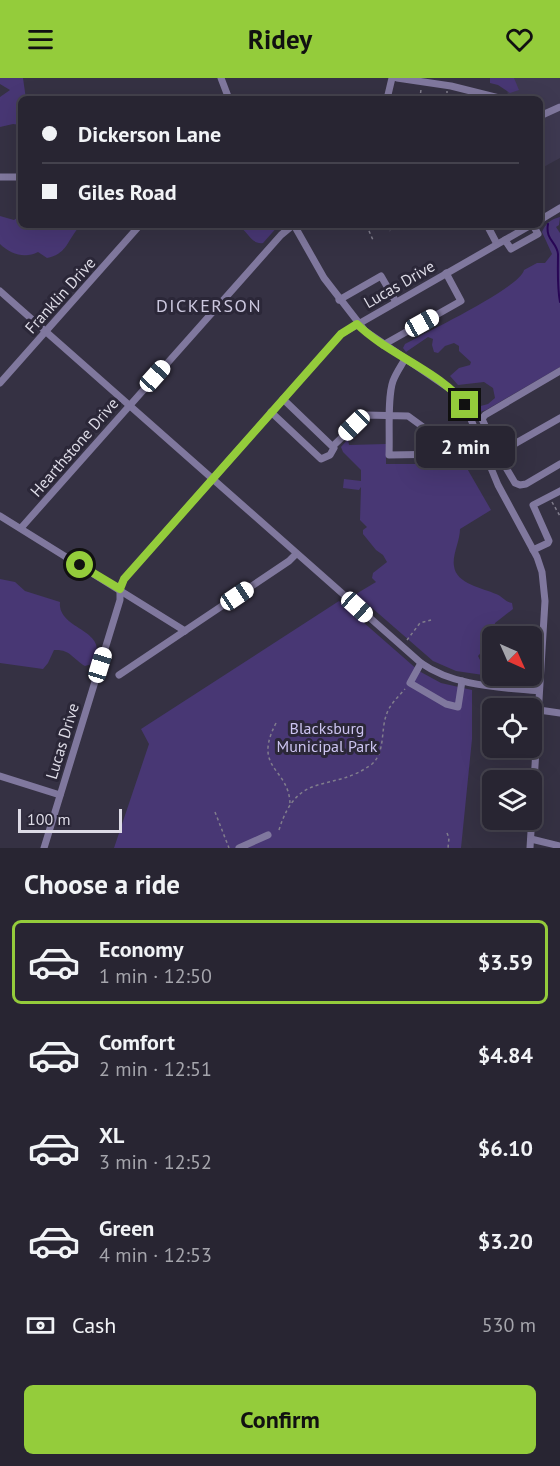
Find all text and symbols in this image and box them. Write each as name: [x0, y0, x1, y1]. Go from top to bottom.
text: Ridey: [248, 22, 312, 56]
icon: menu: [24, 23, 57, 56]
icon: heart: [503, 23, 536, 56]
text: Dickerson Lane: [78, 120, 221, 148]
text: Giles Road: [78, 178, 177, 206]
street label: Franklin Drive: [20, 253, 100, 337]
street label: Lucas Drive: [360, 256, 438, 312]
district label: DICKERSON: [156, 294, 262, 317]
car: [402, 306, 442, 340]
car: [136, 357, 174, 395]
route end: [451, 391, 478, 418]
street label: Hearthstone Drive: [26, 393, 122, 501]
car: [335, 406, 373, 444]
callout: 2 min: [416, 426, 514, 468]
text: 2 min: [441, 434, 490, 460]
route start: [66, 551, 93, 578]
car: [217, 578, 257, 614]
car: [338, 588, 376, 626]
north arrow: [482, 626, 542, 686]
map controls: [482, 626, 542, 830]
car: [86, 645, 114, 685]
button: locate: [482, 698, 542, 758]
street label: Lucas Drive: [41, 700, 83, 782]
park label: Blacksburg Municipal Park: [277, 718, 378, 756]
button: layers: [482, 770, 542, 830]
scale bar: [18, 806, 122, 834]
text: 100 m: [27, 809, 70, 829]
text: Choose a ride: [24, 867, 180, 901]
icon: car: [27, 935, 81, 989]
text: Economy: [99, 935, 183, 963]
text: $3.59: [478, 948, 533, 976]
text: 1 min · 12:50: [99, 963, 212, 989]
icon: car: [27, 1028, 81, 1082]
text: Comfort: [99, 1028, 175, 1056]
text: $4.84: [478, 1041, 533, 1069]
text: 2 min · 12:51: [99, 1056, 212, 1082]
icon: car: [27, 1121, 81, 1175]
text: XL: [99, 1121, 124, 1149]
text: $6.10: [478, 1134, 533, 1162]
text: 3 min · 12:52: [99, 1149, 212, 1175]
icon: car: [27, 1214, 81, 1268]
text: Green: [99, 1214, 154, 1242]
text: $3.20: [478, 1227, 533, 1255]
text: 4 min · 12:53: [99, 1242, 212, 1268]
icon: cash: [24, 1309, 57, 1342]
text: Cash: [72, 1311, 116, 1339]
text: 530 m: [482, 1312, 536, 1338]
button: Confirm: [24, 1385, 536, 1454]

